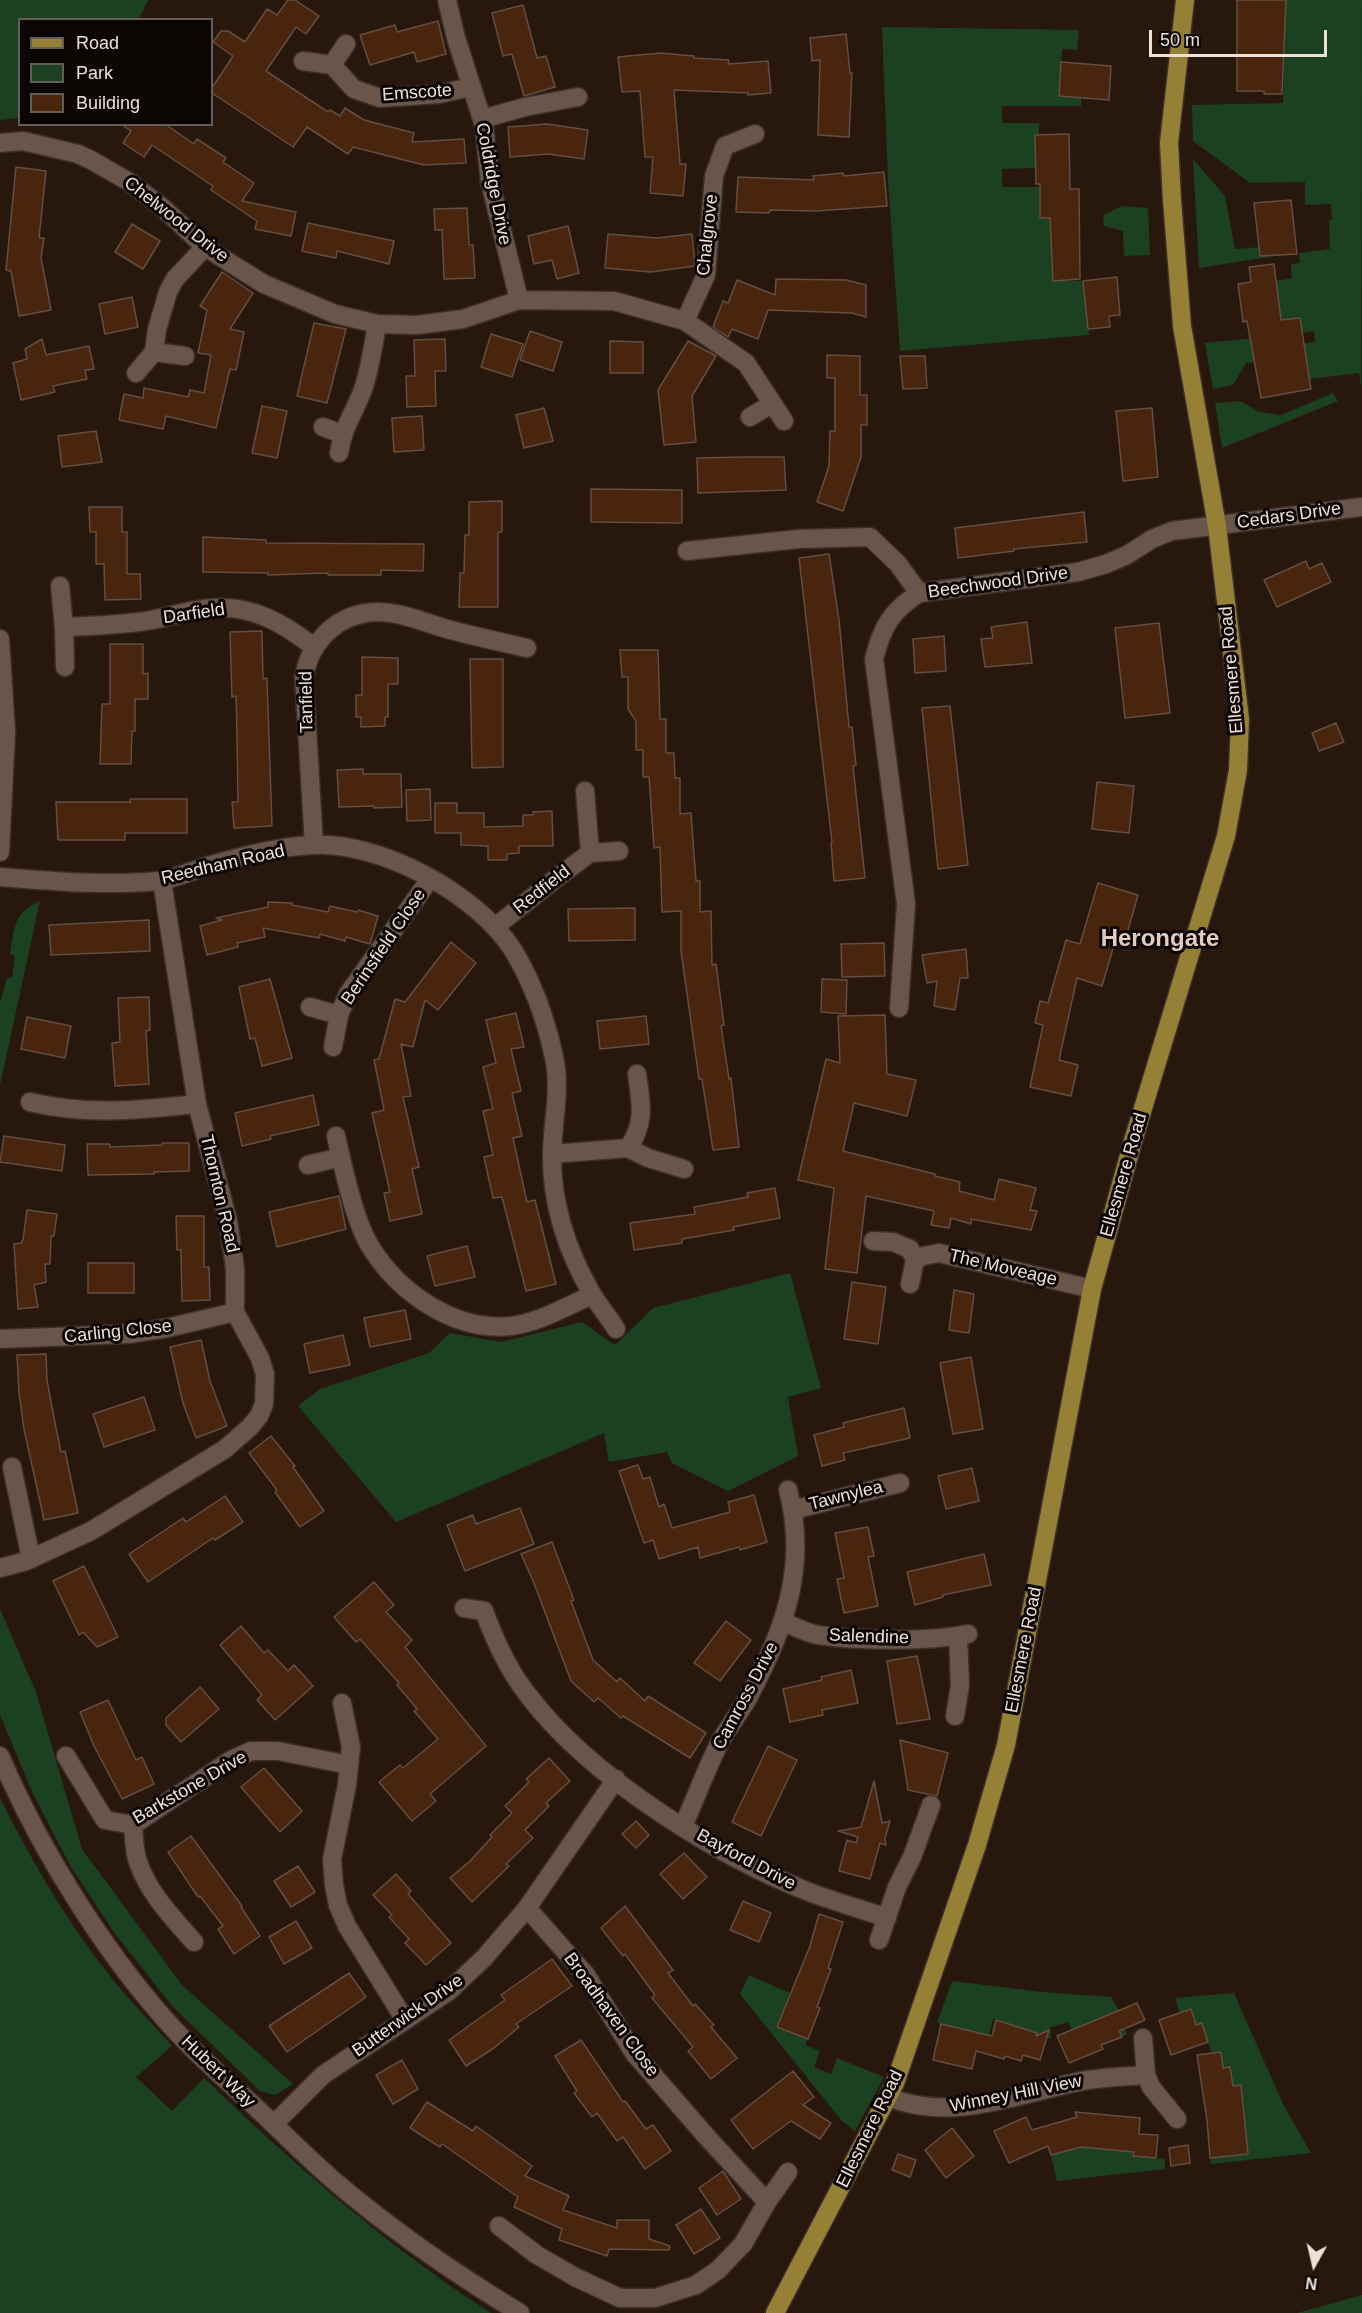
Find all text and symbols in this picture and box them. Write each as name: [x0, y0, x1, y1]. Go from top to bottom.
legend: [18, 18, 213, 126]
scale bar: [1152, 18, 1330, 56]
text: 50 m: [1160, 30, 1200, 50]
text: Road: [76, 33, 119, 53]
text: Park: [76, 63, 113, 83]
street label: Emscote: [381, 80, 453, 106]
text: Building: [76, 93, 140, 113]
street label: Coldridge Drive: [471, 121, 515, 247]
street label: Chelwood Drive: [119, 172, 233, 268]
street label: Chalgrove: [693, 193, 723, 277]
street label: Cedars Drive: [1235, 498, 1343, 534]
street label: Beechwood Drive: [927, 562, 1069, 604]
street label: Darfield: [162, 599, 226, 629]
street label: Ellesmere Road: [1216, 605, 1248, 735]
street label: Tanfield: [296, 671, 318, 733]
street label: Reedham Road: [159, 840, 287, 890]
street label: Redfield: [509, 861, 575, 919]
street label: Berinsfield Close: [337, 885, 431, 1009]
district label: Herongate: [1101, 925, 1219, 953]
street label: Ellesmere Road: [1096, 1110, 1152, 1240]
street label: Thornton Road: [195, 1133, 243, 1255]
street label: The Moveage: [947, 1245, 1059, 1291]
street label: Carling Close: [63, 1316, 173, 1348]
street label: Tawnylea: [807, 1476, 885, 1516]
street label: Ellesmere Road: [1001, 1585, 1047, 1715]
street label: Salendine: [829, 1625, 909, 1649]
street label: Camross Drive: [709, 1638, 783, 1754]
street label: Barkstone Drive: [129, 1747, 251, 1829]
street label: Bayford Drive: [693, 1825, 799, 1895]
street label: Broadhaven Close: [559, 1949, 663, 2081]
street label: Butterwick Drive: [349, 1970, 467, 2062]
street label: Hubert Way: [177, 2031, 259, 2113]
street label: Ellesmere Road: [832, 2067, 908, 2191]
street label: Winney Hill View: [948, 2071, 1084, 2117]
north arrow: [1284, 2235, 1344, 2295]
text: N: [1305, 2274, 1318, 2293]

